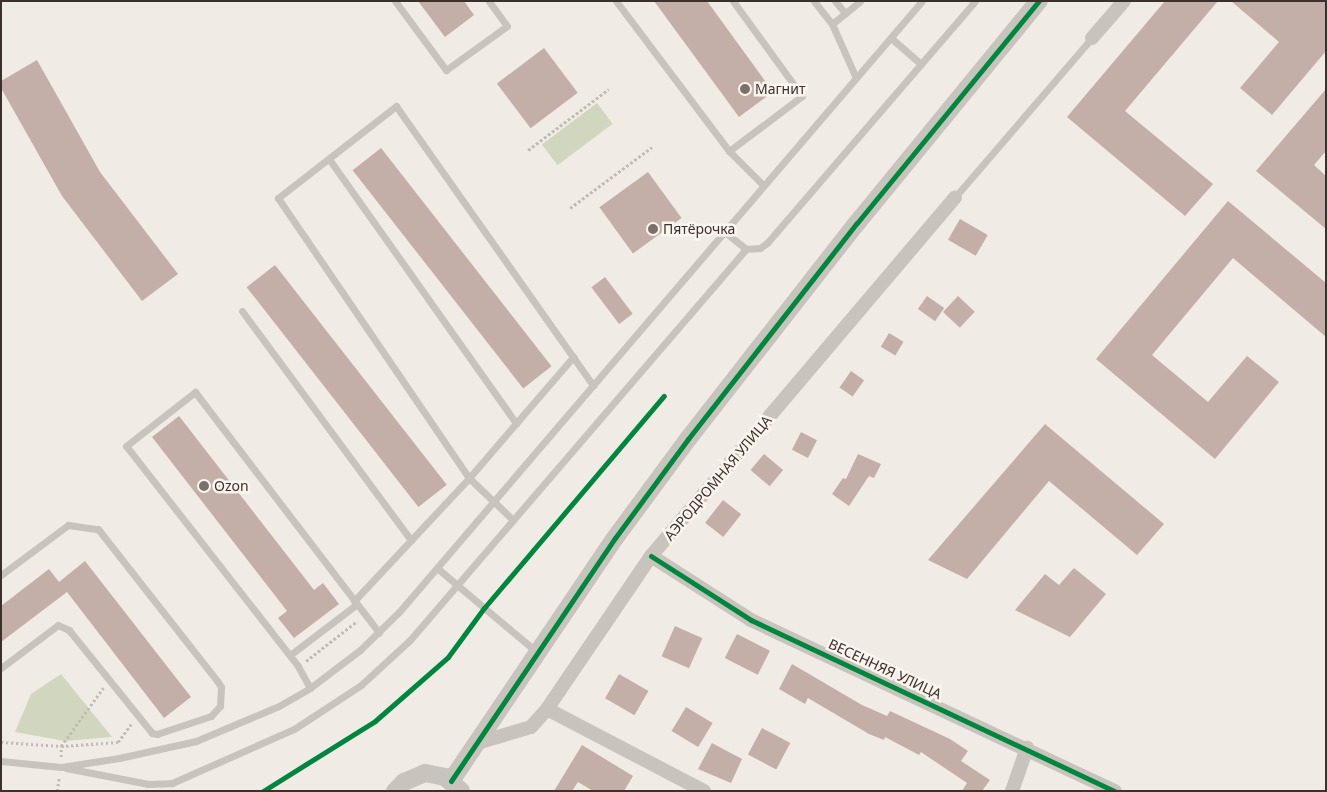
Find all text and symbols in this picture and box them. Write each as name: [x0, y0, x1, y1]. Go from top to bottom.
place label: Магнит: [755, 81, 805, 97]
marker: Магнит: [739, 83, 751, 95]
place label: Пятёрочка: [663, 221, 735, 237]
marker: Пятёрочка: [647, 223, 659, 235]
street label: АЭРОДРОМНАЯ УЛИЦА: [661, 412, 775, 544]
place label: Ozon: [214, 478, 249, 494]
marker: Ozon: [198, 480, 210, 492]
street label: ВЕСЕННЯЯ УЛИЦА: [826, 635, 944, 703]

